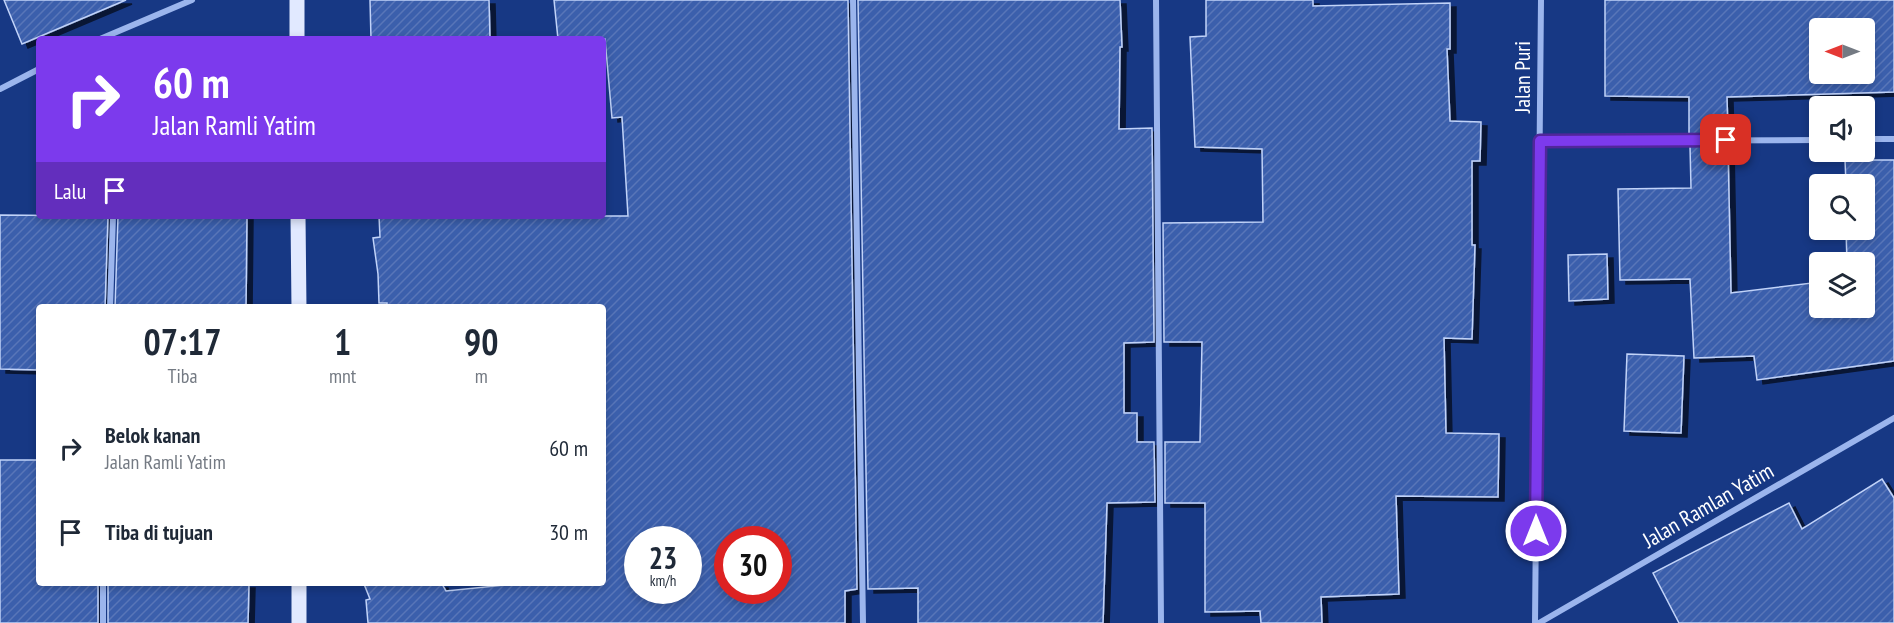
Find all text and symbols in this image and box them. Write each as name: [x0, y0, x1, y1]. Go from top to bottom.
north arrow: [1809, 18, 1875, 84]
map controls: [1809, 18, 1875, 318]
street label: Jalan Puri: [1508, 41, 1536, 114]
text: 60 m: [153, 55, 230, 110]
icon: right: [54, 60, 132, 138]
button: sound: [1809, 96, 1875, 162]
text: Jalan Ramli Yatim: [153, 108, 316, 142]
pin: [1700, 114, 1751, 165]
icon: arrive: [1709, 123, 1742, 156]
icon: arrive: [98, 174, 131, 207]
button: search: [1809, 174, 1875, 240]
text: Lalu: [54, 177, 86, 205]
button: layers: [1809, 252, 1875, 318]
text: 07:17: [144, 318, 221, 365]
text: 1: [334, 318, 351, 365]
text: 90: [464, 318, 498, 365]
text: Tiba: [168, 363, 198, 389]
text: mnt: [329, 363, 356, 389]
text: m: [475, 363, 488, 389]
text: Belok kanan: [105, 421, 200, 449]
icon: right: [54, 432, 87, 465]
text: 60 m: [549, 434, 588, 462]
text: Jalan Ramli Yatim: [105, 449, 226, 475]
street label: Jalan Ramlan Yatim: [1637, 456, 1778, 554]
position arrow: [1504, 499, 1568, 563]
icon: arrive: [54, 516, 87, 549]
text: Tiba di tujuan: [105, 518, 213, 546]
text: 30 m: [549, 518, 588, 546]
speed limit sign: 30: [714, 526, 792, 604]
text: 23: [649, 538, 677, 577]
text: km/h: [650, 571, 676, 590]

